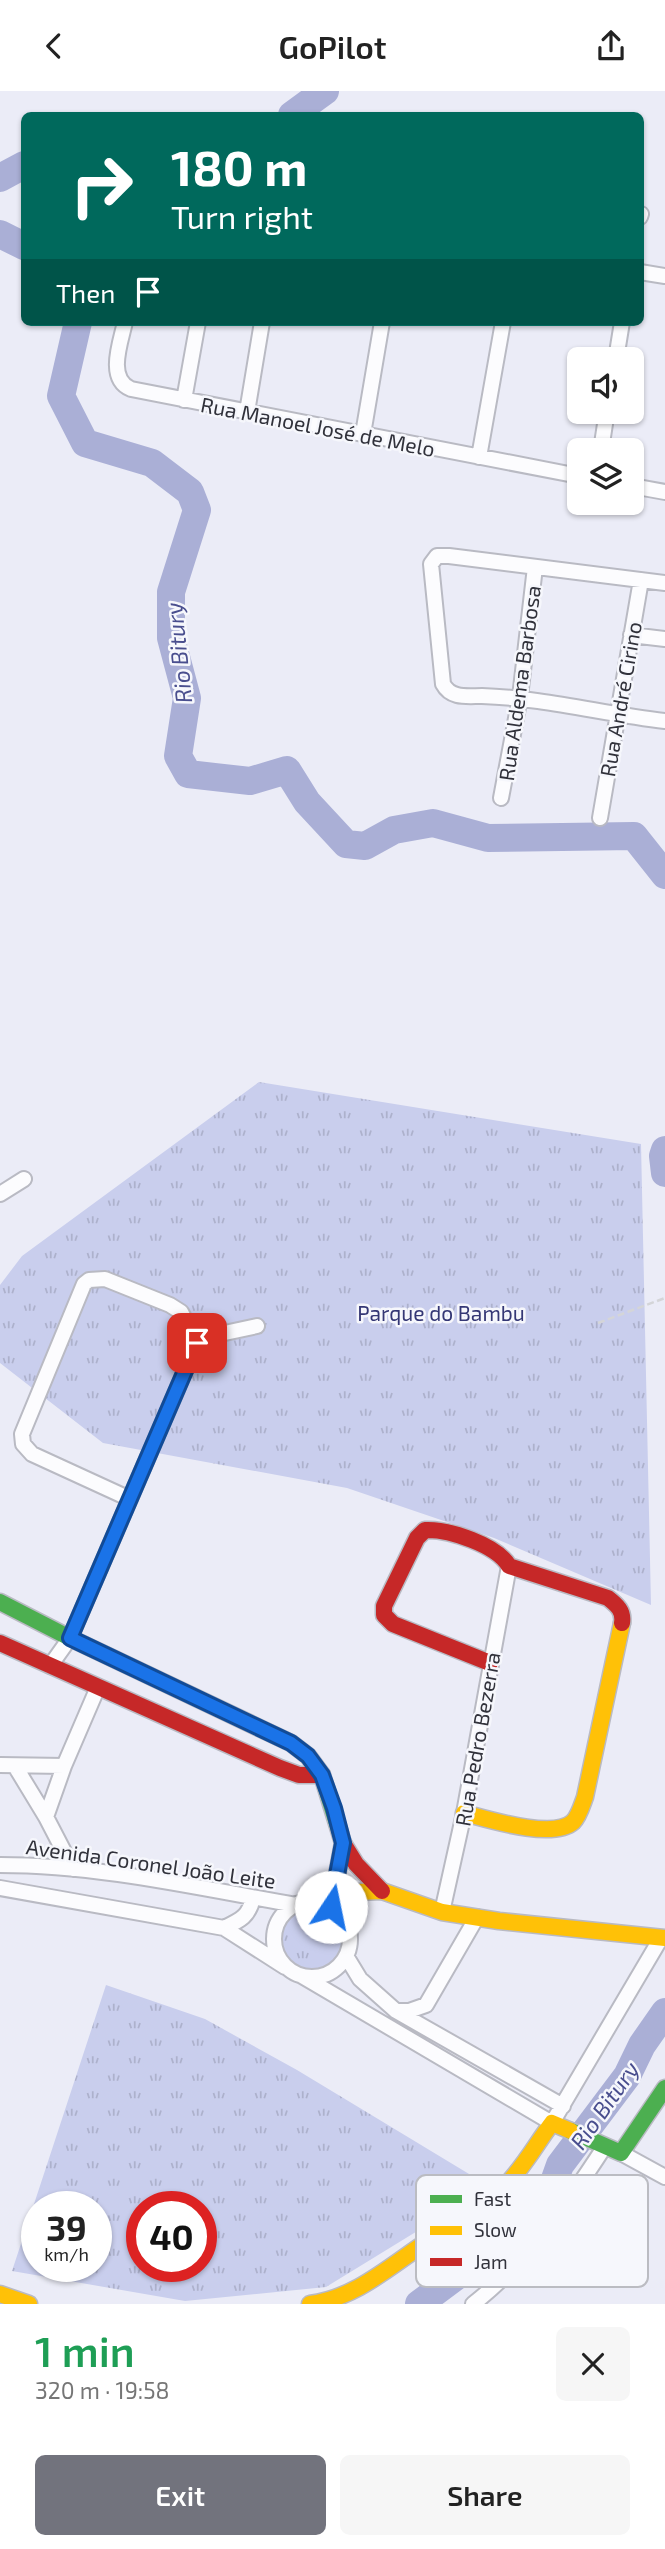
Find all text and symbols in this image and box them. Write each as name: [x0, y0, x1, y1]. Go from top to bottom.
icon: back: [35, 27, 73, 65]
text: GoPilot: [278, 27, 387, 65]
icon: share: [592, 27, 630, 65]
text: 180 m: [171, 137, 307, 196]
icon: right: [56, 140, 147, 231]
text: Turn right: [171, 197, 313, 235]
icon: arrive: [129, 273, 167, 311]
text: Then: [56, 277, 115, 308]
map controls: [567, 347, 644, 515]
button: sound: [567, 347, 644, 424]
street label: Rua Manoel José de Melo: [199, 391, 437, 461]
button: layers: [567, 438, 644, 515]
street label: Rua Aldema Barbosa: [493, 584, 545, 782]
water label: Rio Bitury: [159, 601, 197, 705]
street label: Rua André Cirino: [594, 620, 646, 778]
park label: Parque do Bambu: [357, 1300, 525, 1325]
pin: [167, 1313, 227, 1373]
icon: arrive: [178, 1324, 216, 1362]
street label: Rua Pedro Bezerra: [449, 1650, 505, 1828]
street label: Avenida Coronel João Leite: [25, 1833, 277, 1893]
position arrow: [294, 1870, 368, 1944]
water label: Rio Bitury: [564, 2055, 645, 2154]
legend: [416, 2175, 648, 2287]
text: Fast: [474, 2187, 511, 2210]
speed limit sign: 40: [126, 2191, 217, 2282]
text: 39: [46, 2206, 87, 2248]
text: Slow: [474, 2218, 517, 2241]
text: km/h: [44, 2243, 89, 2265]
text: Jam: [474, 2250, 508, 2273]
text: 1 min: [35, 2325, 135, 2375]
button: close: [556, 2327, 630, 2401]
text: 320 m · 19:58: [35, 2376, 170, 2404]
button: Exit: [35, 2455, 326, 2535]
button: Share: [340, 2455, 630, 2535]

